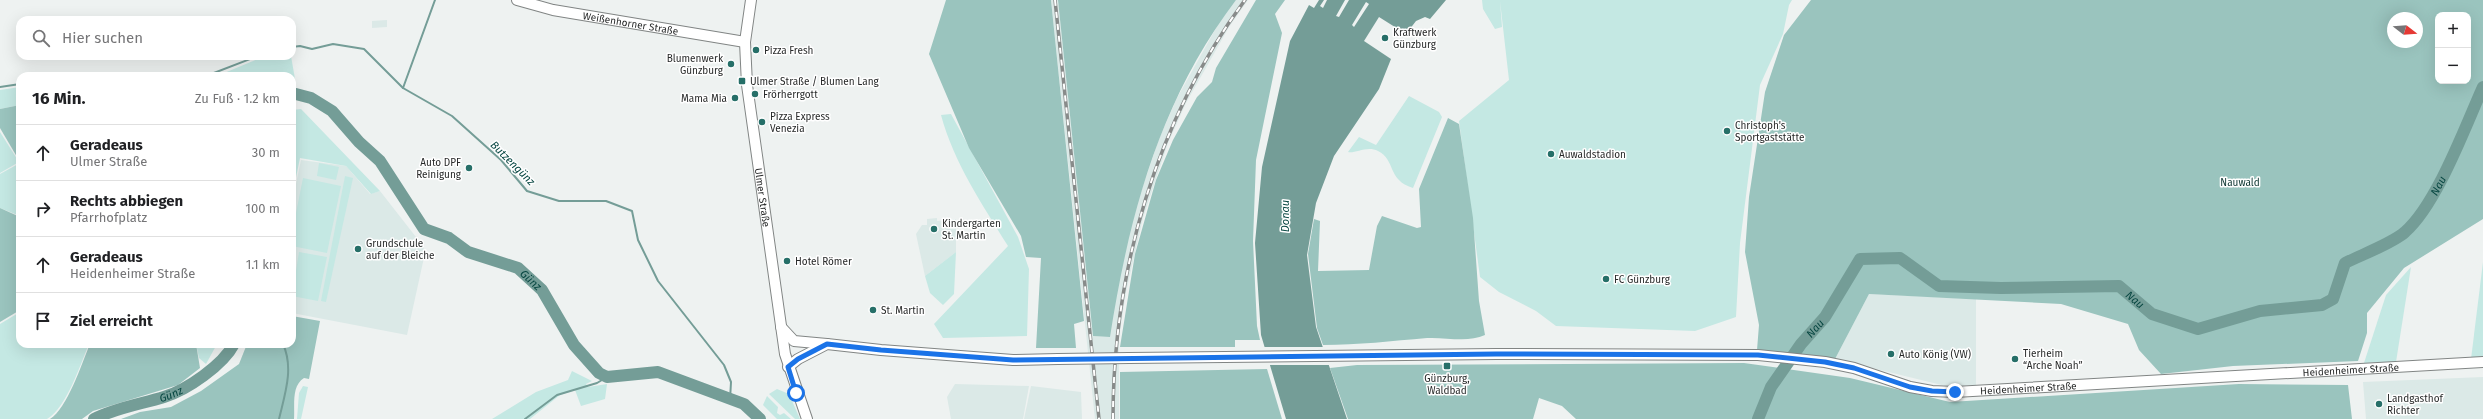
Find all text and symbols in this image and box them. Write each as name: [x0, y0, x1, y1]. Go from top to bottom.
street label: Weißenhorner Straße: [582, 10, 679, 38]
north arrow: [2387, 12, 2423, 48]
map controls: [2435, 12, 2471, 84]
button: +: [2435, 12, 2471, 48]
search box: [16, 16, 296, 60]
icon: search: [30, 27, 52, 49]
place label: Kraftwerk Günzburg: [1393, 27, 1437, 51]
text: Hier suchen: [62, 29, 143, 47]
marker: Kraftwerk Günzburg: [1380, 33, 1390, 43]
marker: Pizza Fresh: [751, 45, 761, 55]
place label: Pizza Fresh: [764, 45, 813, 57]
button: −: [2435, 48, 2471, 84]
place label: Blumenwerk Günzburg: [667, 53, 724, 77]
marker: Blumenwerk Günzburg: [726, 59, 736, 69]
marker: Ulmer Straße / Blumen Lang: [737, 76, 747, 86]
place label: Ulmer Straße / Blumen Lang: [750, 76, 880, 88]
text: 16 Min.: [32, 88, 86, 109]
marker: Frörherrgott: [750, 89, 760, 99]
place label: Frörherrgott: [763, 89, 818, 101]
text: Zu Fuß · 1.2 km: [195, 91, 280, 106]
place label: Mama Mia: [681, 93, 727, 105]
marker: Mama Mia: [730, 93, 740, 103]
place label: Pizza Express Venezia: [770, 111, 830, 135]
marker: Pizza Express Venezia: [757, 117, 767, 127]
place label: Christoph's Sportgaststätte: [1735, 120, 1804, 144]
marker: Christoph's Sportgaststätte: [1722, 126, 1732, 136]
text: Geradeaus: [70, 136, 143, 154]
water label: Butzengünz: [488, 138, 538, 188]
icon: ahead: [32, 142, 54, 164]
text: 30 m: [252, 145, 280, 160]
marker: Auwaldstadion: [1546, 149, 1556, 159]
place label: Auwaldstadion: [1559, 149, 1626, 161]
text: Ulmer Straße: [70, 154, 147, 169]
place label: Auto DPF Reinigung: [416, 157, 462, 181]
marker: Auto DPF Reinigung: [464, 163, 474, 173]
street label: Ulmer Straße: [752, 167, 772, 228]
water label: Nau: [2428, 174, 2449, 198]
park label: Nauwald: [2220, 177, 2260, 189]
text: Rechts abbiegen: [70, 192, 183, 210]
icon: right: [32, 198, 54, 220]
water label: Donau: [1279, 200, 1292, 232]
text: 100 m: [245, 201, 280, 216]
text: Pfarrhofplatz: [70, 210, 147, 225]
place label: Kindergarten St. Martin: [942, 218, 1001, 242]
marker: Kindergarten St. Martin: [929, 224, 939, 234]
place label: Grundschule auf der Bleiche: [366, 238, 435, 262]
marker: Grundschule auf der Bleiche: [353, 244, 363, 254]
text: Geradeaus: [70, 248, 143, 266]
icon: ahead: [32, 254, 54, 276]
marker: Hotel Römer: [782, 256, 792, 266]
place label: Hotel Römer: [795, 256, 852, 268]
text: 1.1 km: [246, 257, 280, 272]
text: Heidenheimer Straße: [70, 266, 195, 281]
water label: Günz: [517, 267, 544, 293]
marker: FC Günzburg: [1601, 274, 1611, 284]
place label: FC Günzburg: [1614, 274, 1671, 286]
water label: Nau: [2123, 289, 2147, 311]
marker: St. Martin: [868, 305, 878, 315]
place label: St. Martin: [881, 305, 925, 317]
icon: arrive: [32, 310, 54, 332]
text: Ziel erreicht: [70, 312, 153, 330]
water label: Nau: [1804, 317, 1827, 340]
place label: Auto König (VW): [1899, 348, 1971, 361]
place label: Tierheim “Arche Noah”: [2023, 348, 2083, 372]
marker: Auto König (VW): [1886, 349, 1896, 359]
marker: Tierheim “Arche Noah”: [2010, 354, 2020, 364]
marker: Günzburg, Waldbad: [1442, 361, 1452, 371]
street label: Heidenheimer Straße: [2302, 362, 2399, 379]
place label: Günzburg, Waldbad: [1424, 373, 1470, 397]
street label: Heidenheimer Straße: [1980, 380, 2077, 398]
route end: [1946, 383, 1964, 401]
water label: Günz: [158, 384, 185, 405]
route start: [787, 384, 805, 402]
place label: Landgasthof Richter: [2387, 393, 2443, 417]
marker: Landgasthof Richter: [2374, 399, 2384, 409]

